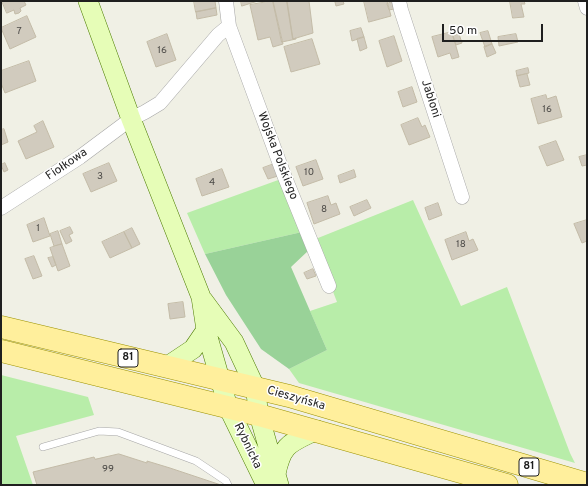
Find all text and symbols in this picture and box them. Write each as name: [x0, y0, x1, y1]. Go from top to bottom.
scale bar: [444, 16, 545, 42]
text: 50 m: [449, 23, 477, 39]
house number: 7: [16, 26, 22, 38]
house number: 16: [157, 45, 167, 57]
street label: Jabłoni: [417, 78, 443, 120]
house number: 16: [542, 104, 552, 116]
street label: Wojska Polskiego: [254, 110, 300, 202]
street label: Fiołkowa: [43, 146, 91, 184]
house number: 10: [304, 167, 314, 179]
house number: 3: [97, 171, 103, 183]
house number: 4: [209, 177, 215, 189]
house number: 8: [321, 204, 327, 216]
house number: 1: [36, 223, 40, 235]
house number: 18: [456, 239, 466, 251]
road number: 81: [118, 349, 138, 367]
street label: Cieszyńska: [265, 384, 327, 414]
street label: Rybnicka: [230, 421, 264, 471]
road number: 81: [519, 458, 539, 476]
house number: 99: [102, 464, 114, 476]

